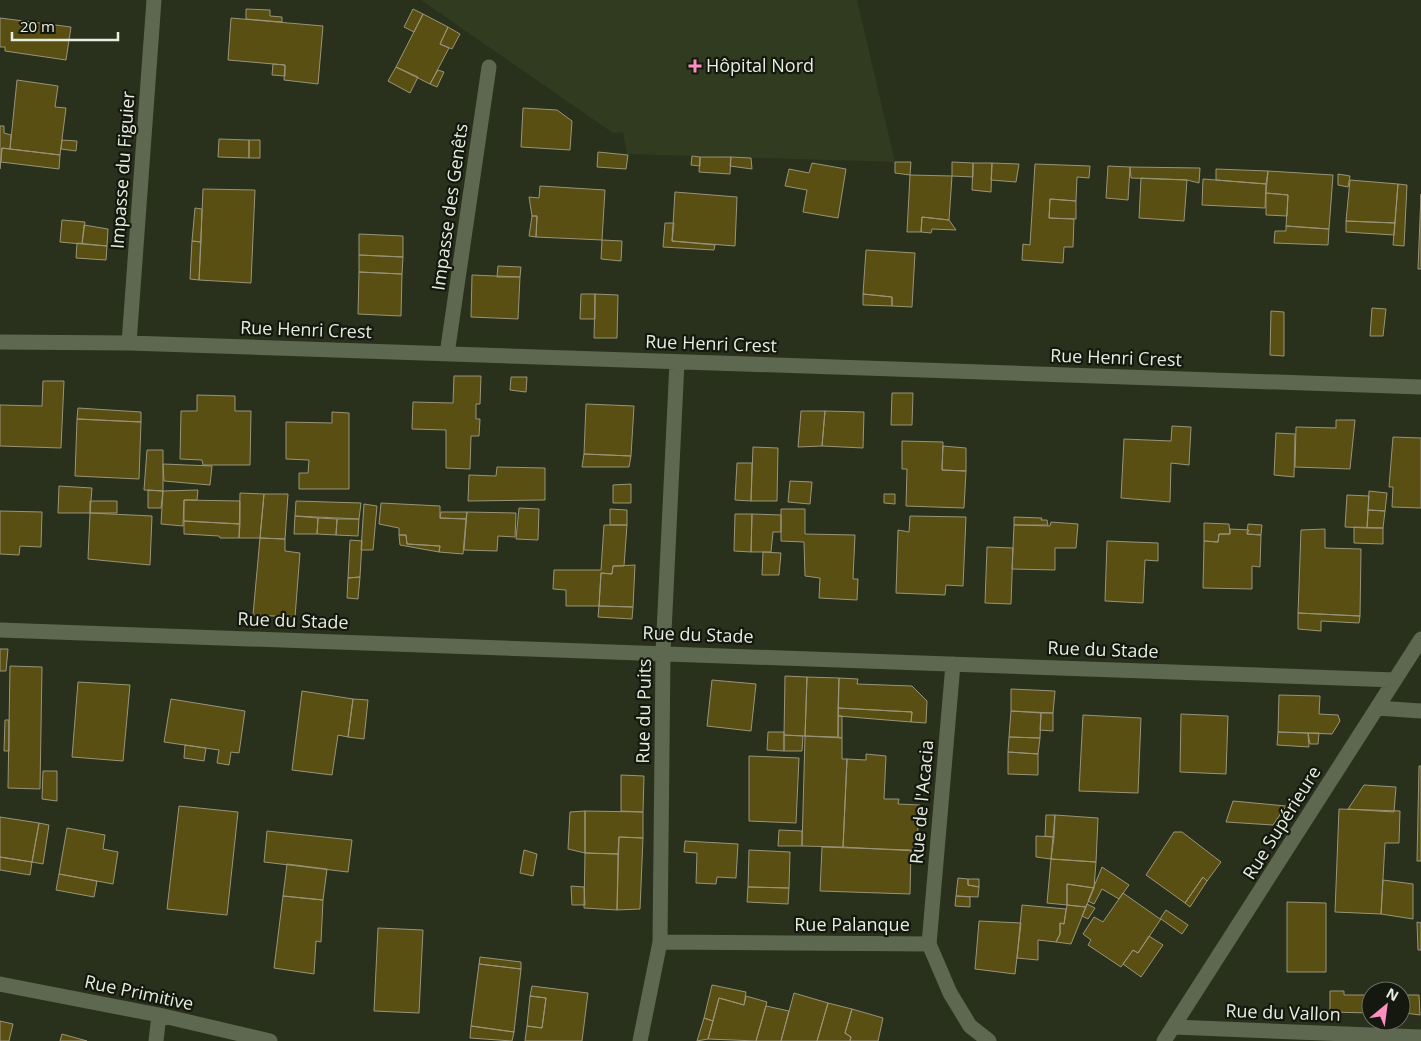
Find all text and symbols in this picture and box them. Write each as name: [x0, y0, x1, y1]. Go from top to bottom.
scale bar: [12, 10, 119, 42]
text: 20 m: [20, 16, 55, 36]
place label: Hôpital Nord: [706, 53, 814, 77]
marker: Hôpital Nord: [688, 59, 702, 73]
street label: Impasse du Figuier: [105, 90, 140, 250]
street label: Impasse des Genêts: [425, 122, 473, 292]
street label: Rue Henri Crest: [240, 315, 372, 343]
street label: Rue Henri Crest: [645, 329, 777, 357]
street label: Rue Henri Crest: [1050, 343, 1182, 371]
street label: Rue du Stade: [237, 606, 349, 634]
street label: Rue du Stade: [642, 620, 754, 648]
street label: Rue du Stade: [1047, 635, 1159, 663]
street label: Rue du Puits: [630, 658, 656, 764]
street label: Rue de l'Acacia: [904, 739, 938, 865]
street label: Rue Supérieure: [1237, 761, 1326, 884]
street label: Rue Palanque: [794, 912, 910, 936]
street label: Rue Primitive: [82, 969, 196, 1015]
north arrow: [1361, 981, 1411, 1031]
text: N: [1383, 983, 1402, 1005]
street label: Rue du Vallon: [1225, 998, 1341, 1026]

